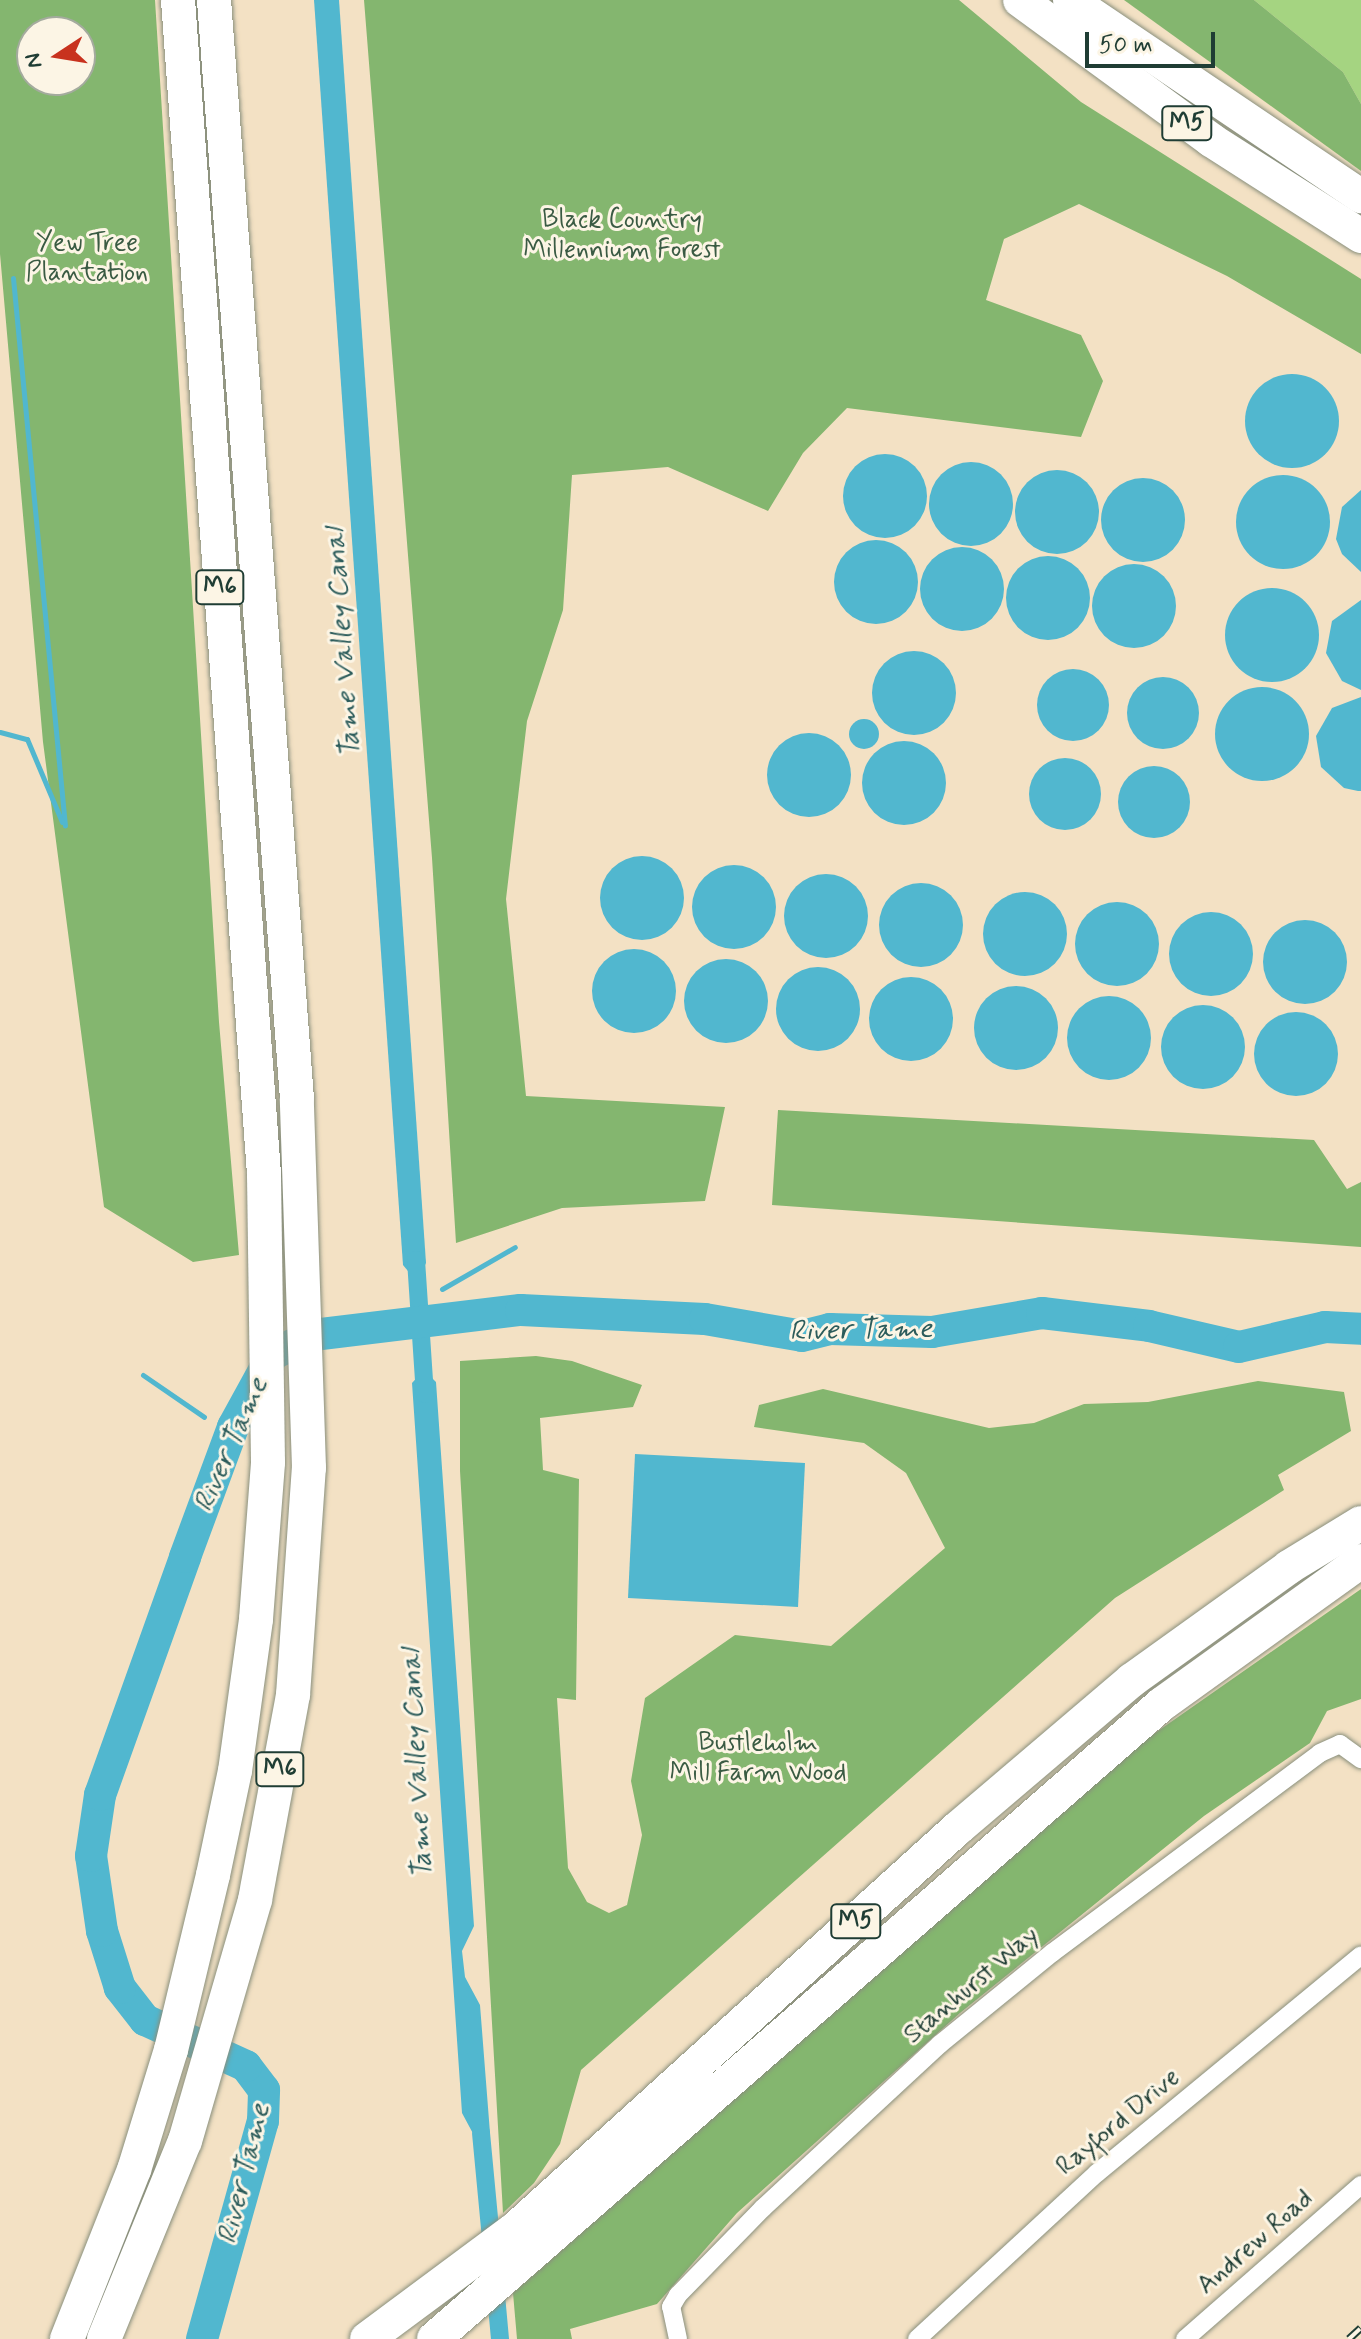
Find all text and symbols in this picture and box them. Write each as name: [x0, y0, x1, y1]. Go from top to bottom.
north arrow: [16, 16, 96, 96]
scale bar: [1089, 16, 1219, 66]
text: 50 m: [1099, 30, 1153, 61]
text: N: [19, 50, 50, 71]
road number: M5: [1161, 103, 1213, 143]
park label: Black Country Millennium Forest: [522, 205, 722, 266]
park label: Yew Tree Plantation: [26, 228, 148, 290]
water label: Tame Valley Canal: [320, 532, 368, 754]
road number: M6: [194, 567, 246, 607]
water label: River Tame: [793, 1313, 929, 1349]
water label: River Tame: [189, 1376, 275, 1514]
water label: Tame Valley Canal: [395, 1653, 441, 1875]
park label: Bustleholm Mill Farm Wood: [669, 1728, 847, 1790]
road number: M6: [254, 1749, 306, 1789]
road number: M5: [830, 1901, 882, 1941]
street label: Stanhurst Way: [898, 1921, 1046, 2051]
street label: Rayford Drive: [1052, 2063, 1186, 2183]
water label: River Tame: [212, 2104, 278, 2244]
street label: Andrew Road: [1191, 2184, 1321, 2302]

